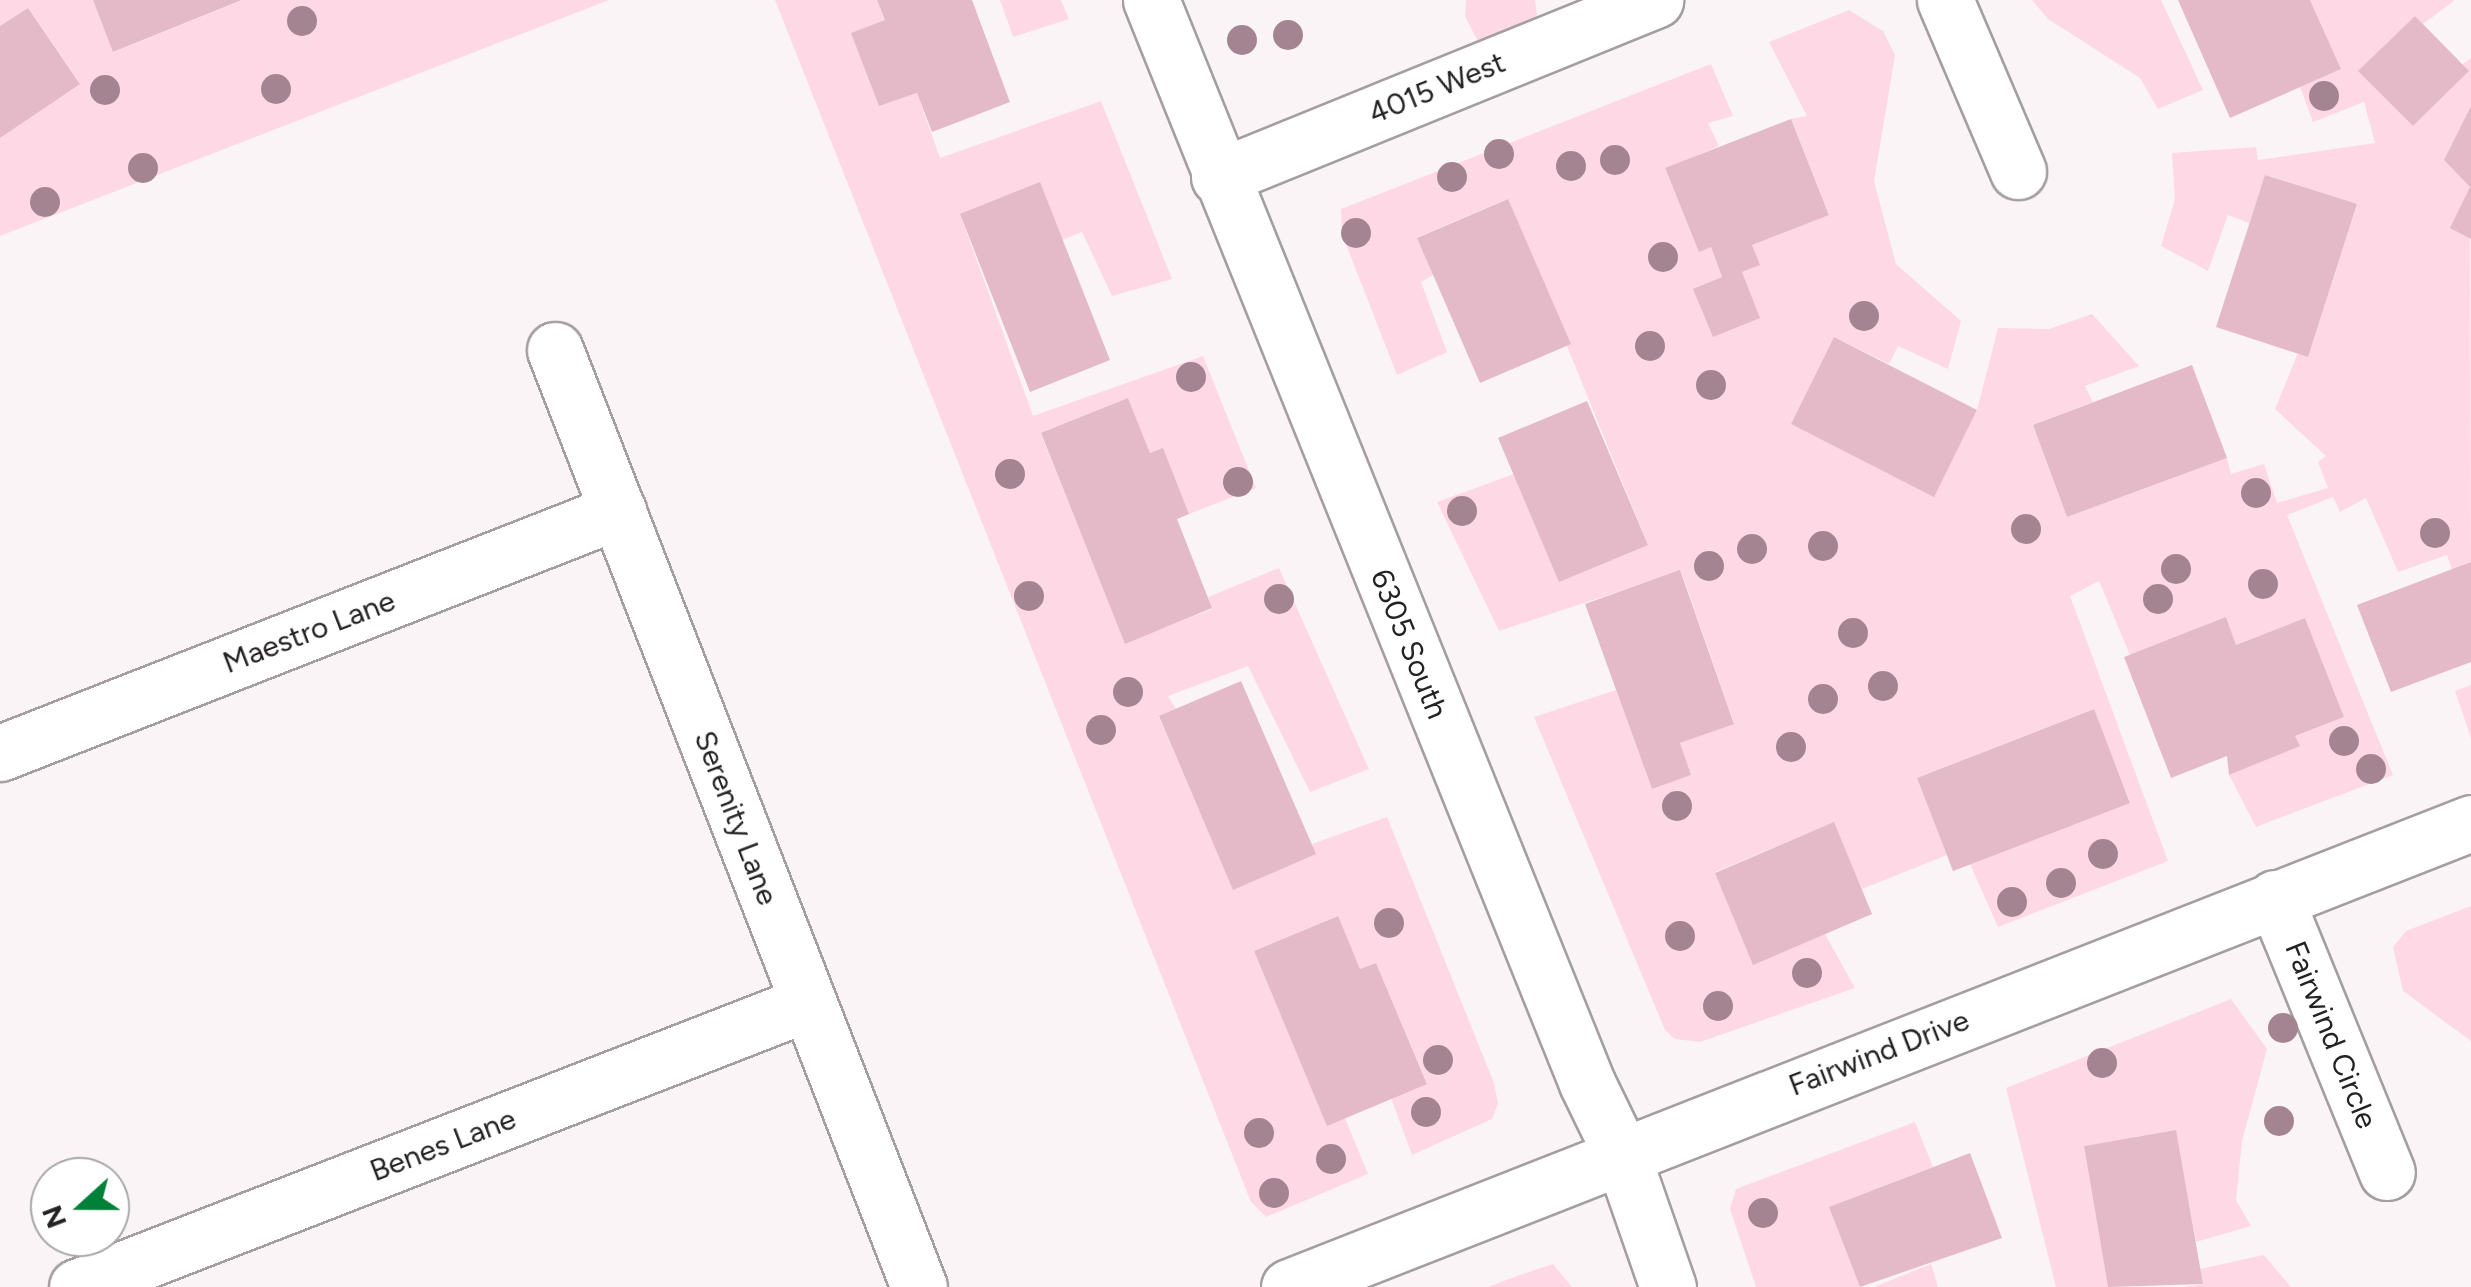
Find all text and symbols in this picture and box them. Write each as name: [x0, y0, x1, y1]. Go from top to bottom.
street label: 4015 West: [1363, 44, 1511, 132]
street label: 6305 South: [1363, 564, 1455, 724]
street label: Maestro Lane: [218, 583, 400, 681]
street label: Serenity Lane: [686, 726, 786, 910]
street label: Fairwind Circle: [2277, 936, 2385, 1134]
street label: Fairwind Drive: [1784, 1002, 1974, 1104]
street label: Benes Lane: [365, 1101, 521, 1189]
north arrow: [30, 1157, 130, 1257]
text: N: [34, 1201, 74, 1233]

